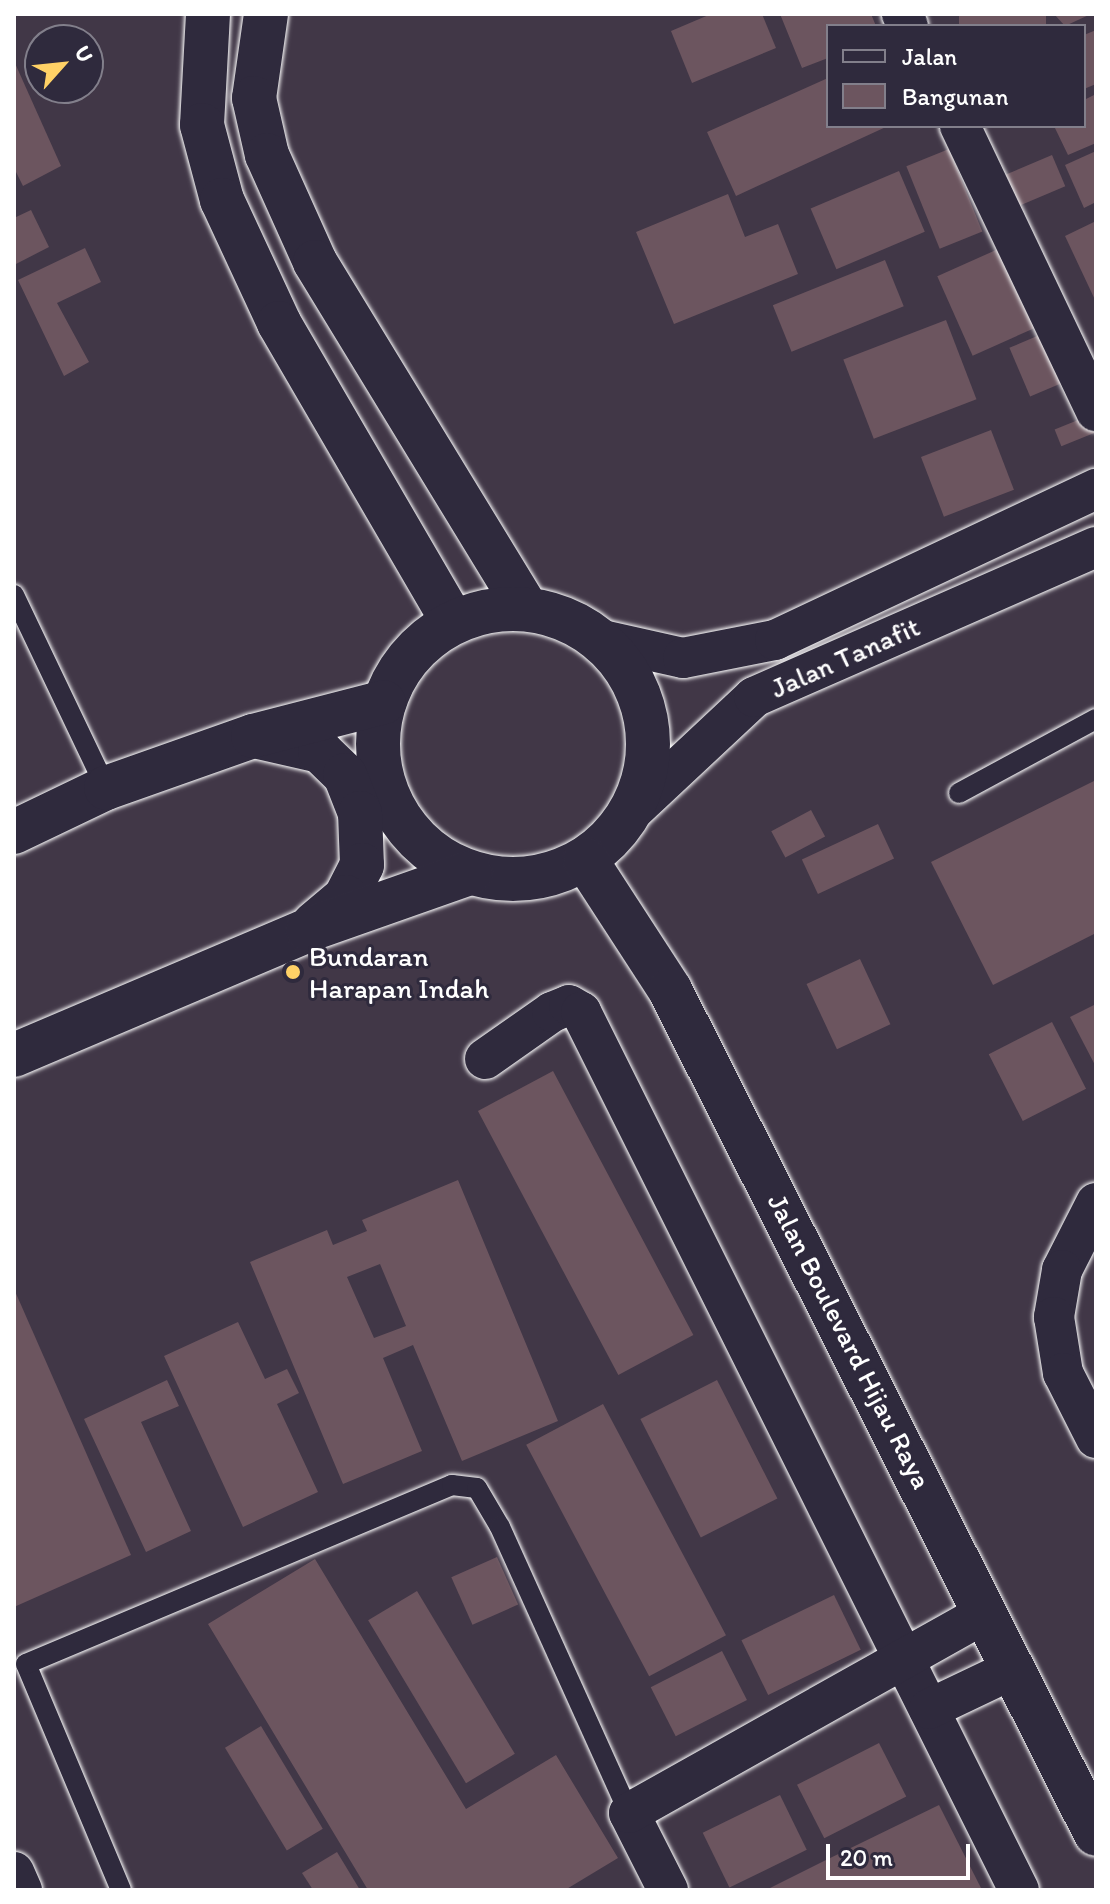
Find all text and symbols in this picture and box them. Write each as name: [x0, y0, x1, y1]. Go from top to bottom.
north arrow: [24, 24, 104, 104]
legend: [826, 24, 1086, 128]
text: U: [69, 41, 99, 66]
text: Jalan: [902, 42, 957, 71]
text: Bangunan: [902, 82, 1009, 111]
street label: Jalan Tanafit: [767, 610, 923, 704]
place label: Bundaran Harapan Indah: [309, 939, 489, 1005]
marker: Bundaran Harapan Indah: [284, 963, 302, 981]
street label: Jalan Boulevard Hijau Raya: [761, 1188, 939, 1494]
scale bar: [830, 1828, 974, 1878]
text: 20 m: [840, 1843, 893, 1872]

